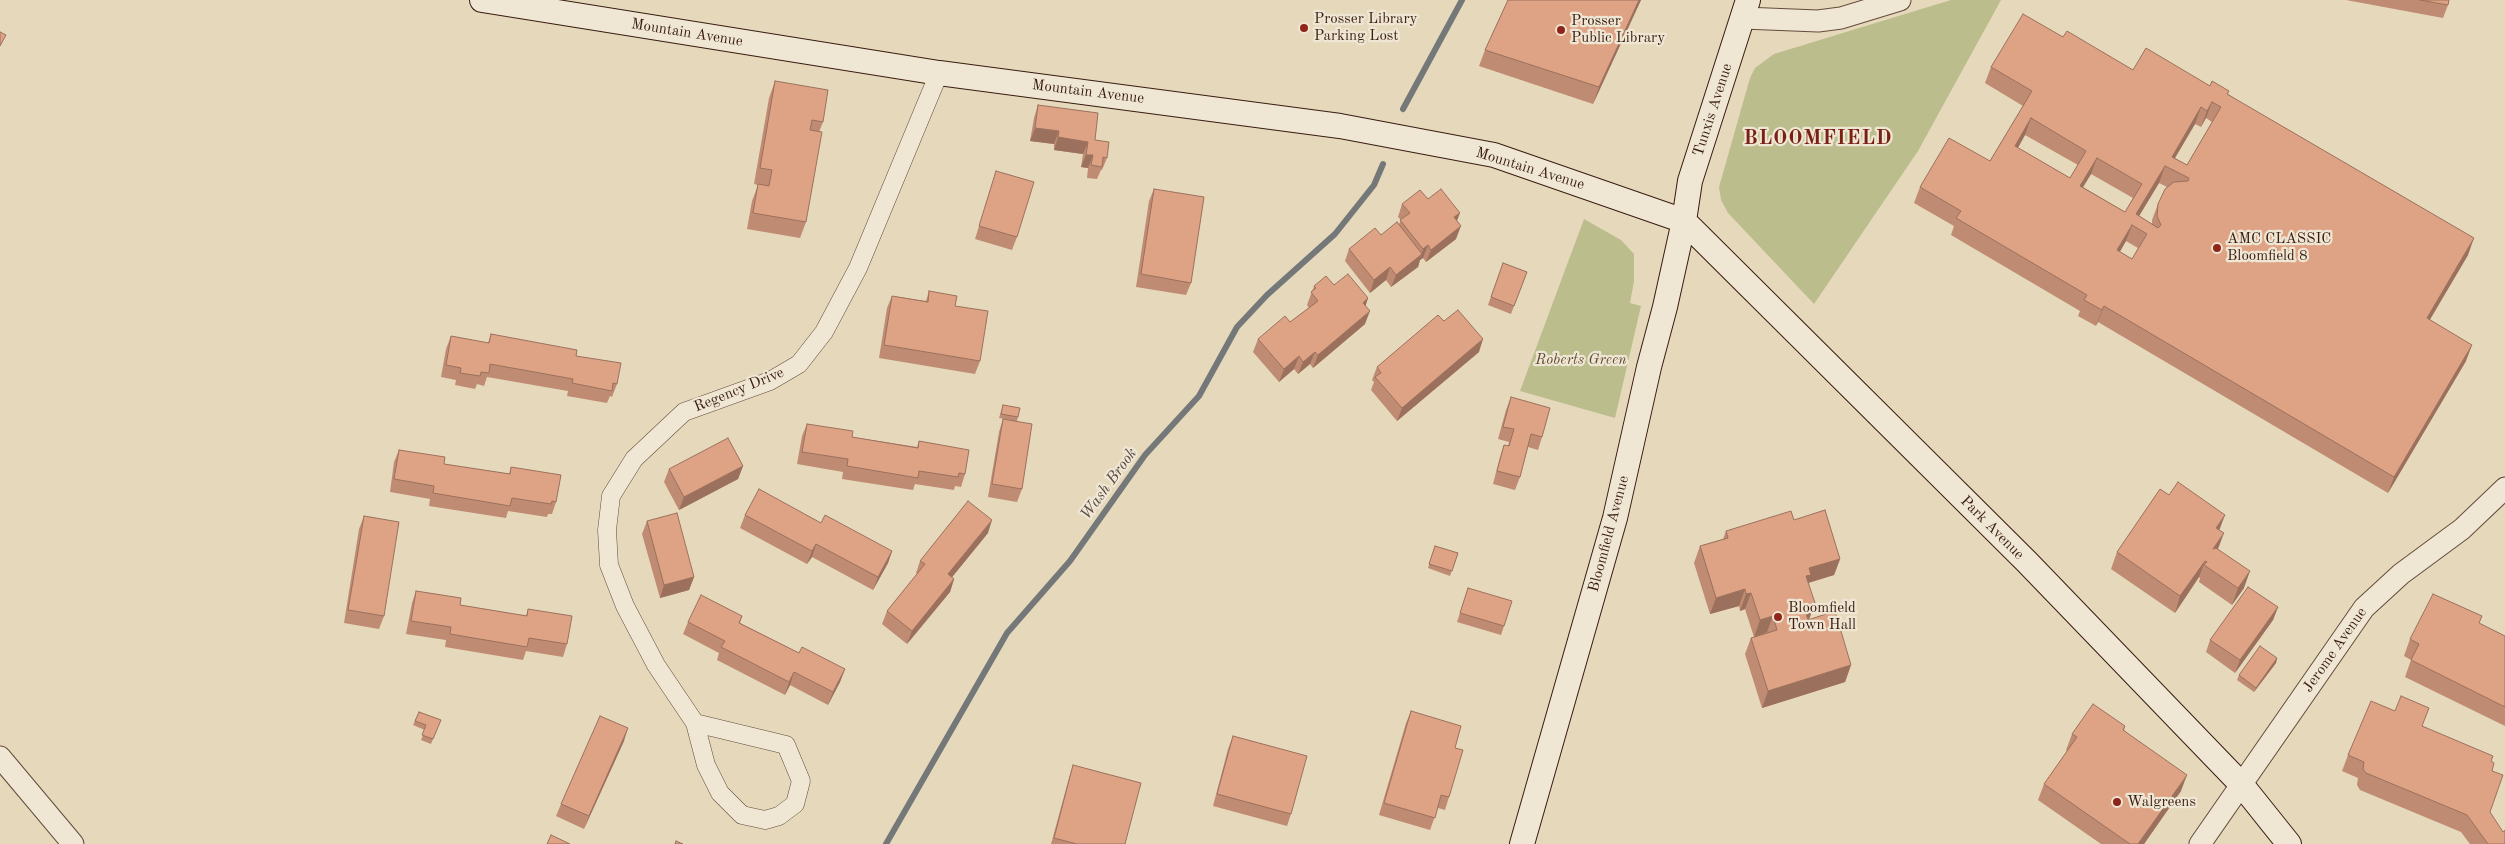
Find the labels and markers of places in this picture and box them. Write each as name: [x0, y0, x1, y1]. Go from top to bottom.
place label: Prosser Library Parking Lost: [1314, 10, 1417, 45]
place label: Prosser Public Library: [1571, 12, 1665, 47]
marker: Prosser Library Parking Lost: [1298, 22, 1310, 34]
marker: Prosser Public Library: [1555, 24, 1567, 36]
place label: AMC CLASSIC Bloomfield 8: [2227, 230, 2331, 265]
marker: AMC CLASSIC Bloomfield 8: [2211, 242, 2223, 254]
place label: Bloomfield Town Hall: [1788, 599, 1856, 634]
marker: Bloomfield Town Hall: [1772, 611, 1784, 623]
place label: Walgreens: [2127, 793, 2196, 811]
marker: Walgreens: [2111, 796, 2123, 808]

